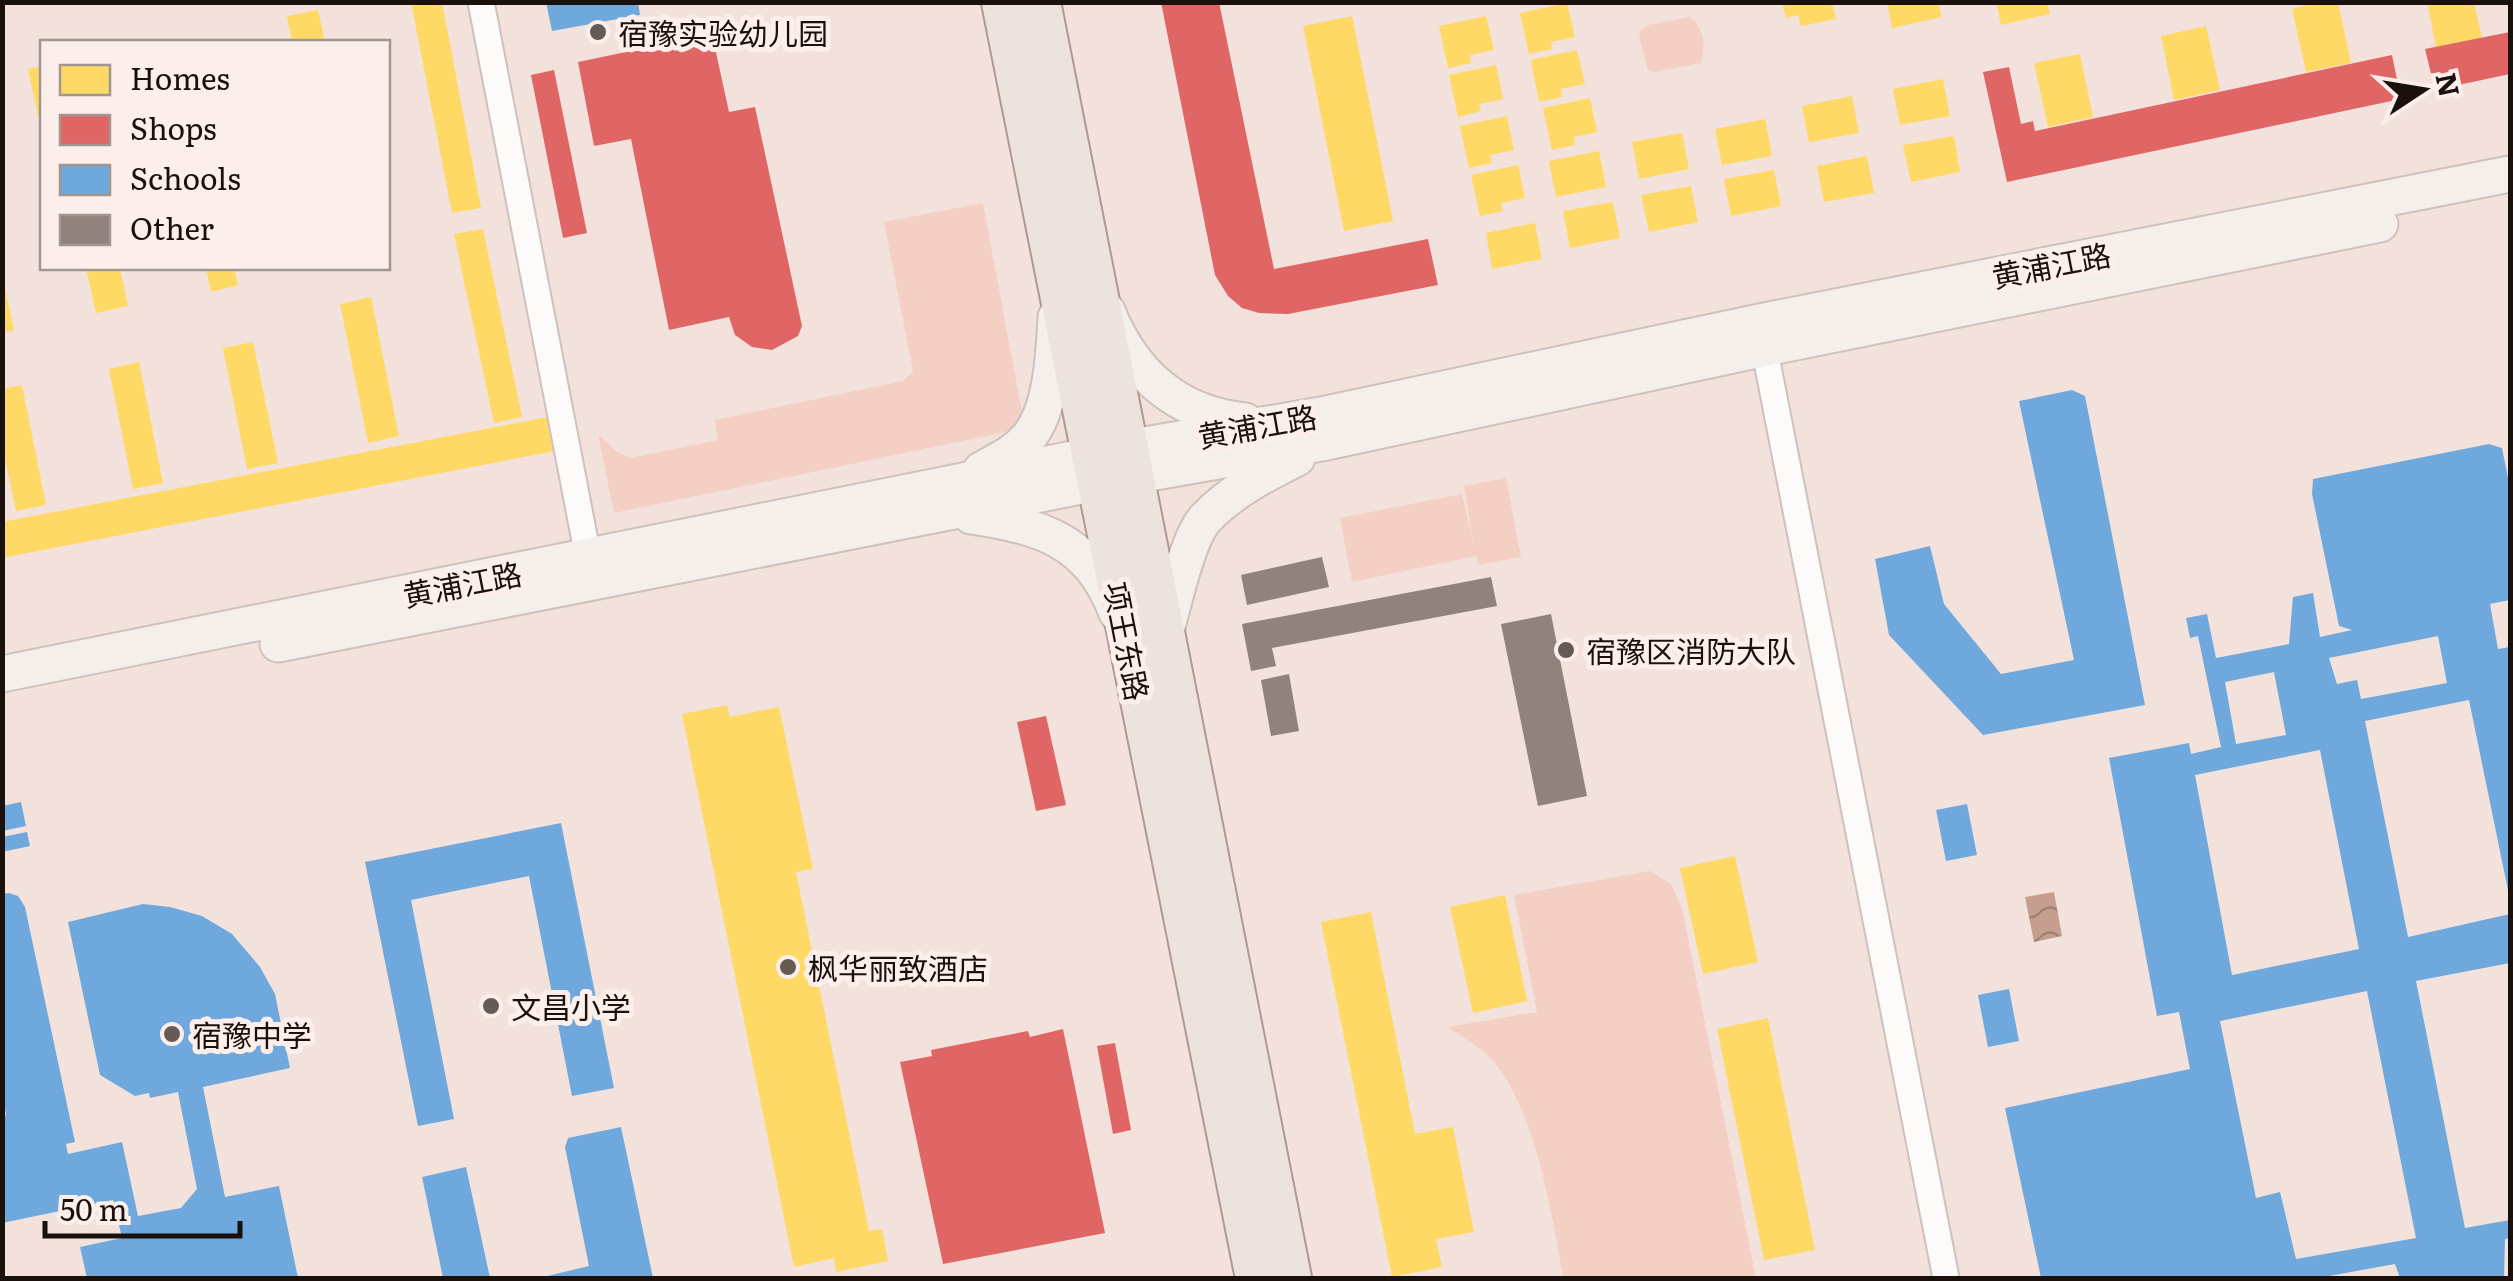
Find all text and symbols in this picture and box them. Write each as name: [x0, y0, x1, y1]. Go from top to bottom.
place label: 宿豫实验幼儿园: [618, 10, 828, 54]
marker: 宿豫实验幼儿园: [587, 21, 609, 43]
legend: [40, 40, 390, 270]
north arrow: [2373, 40, 2473, 140]
text: Homes: [130, 55, 230, 99]
text: N: [2426, 69, 2472, 100]
text: Shops: [130, 105, 217, 149]
text: Schools: [130, 155, 241, 199]
text: Other: [130, 205, 214, 249]
street label: 黄浦江路: [1988, 231, 2114, 297]
street label: 黄浦江路: [1194, 393, 1320, 457]
street label: 黄浦江路: [399, 550, 525, 616]
street label: 项王东路: [1095, 578, 1161, 704]
place label: 宿豫区消防大队: [1586, 628, 1796, 672]
marker: 宿豫区消防大队: [1555, 639, 1577, 661]
place label: 枫华丽致酒店: [808, 945, 988, 989]
marker: 枫华丽致酒店: [777, 956, 799, 978]
place label: 文昌小学: [511, 984, 631, 1028]
marker: 文昌小学: [480, 995, 502, 1017]
place label: 宿豫中学: [192, 1012, 312, 1056]
marker: 宿豫中学: [161, 1023, 183, 1045]
scale bar: [45, 1176, 240, 1238]
text: 50 m: [60, 1186, 128, 1230]

